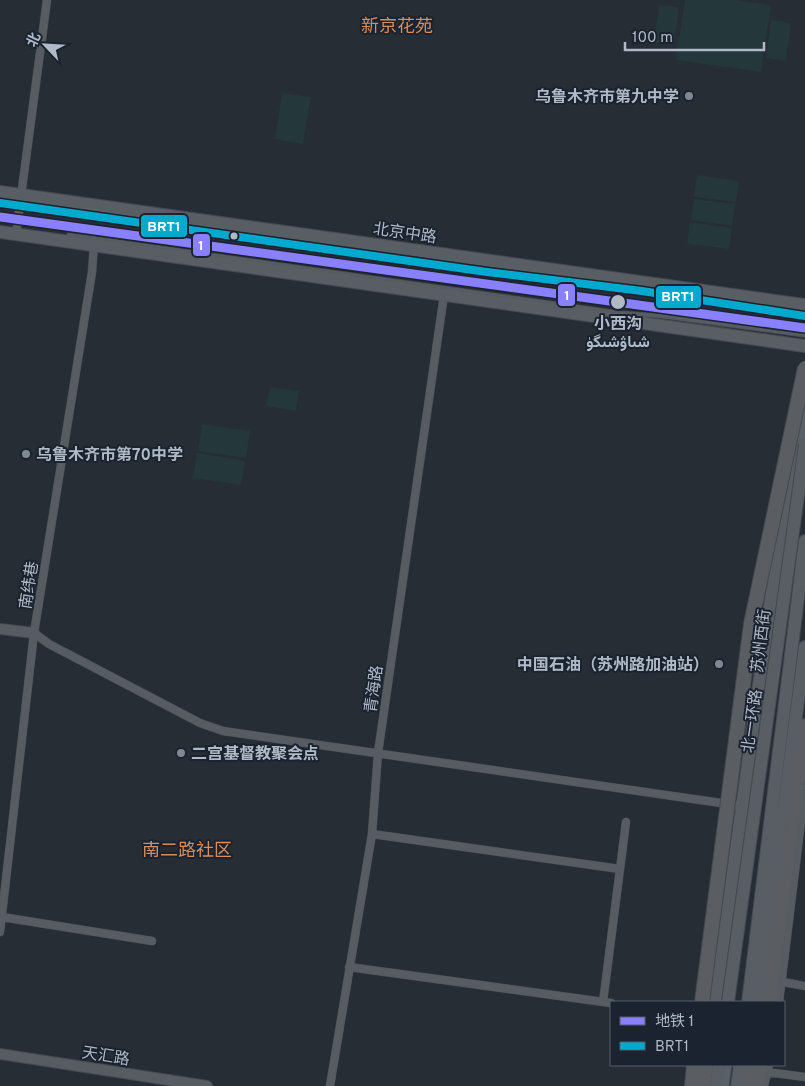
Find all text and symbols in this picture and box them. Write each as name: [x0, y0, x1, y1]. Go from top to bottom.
district label: 新京花苑: [361, 16, 433, 39]
north arrow: [20, 20, 70, 70]
scale bar: [625, 20, 764, 52]
text: 100 m: [632, 29, 673, 48]
text: 北: [24, 30, 45, 50]
place label: 乌鲁木齐市第九中学: [535, 88, 679, 108]
marker: 乌鲁木齐市第九中学: [683, 90, 695, 102]
line badge: BRT1: [140, 214, 188, 238]
text: BRT1: [147, 219, 181, 236]
street label: 北京中路: [372, 220, 438, 248]
unlabelled marker: [229, 231, 239, 241]
line badge: 1: [192, 233, 211, 257]
text: 1: [198, 238, 204, 255]
line badge: 1: [557, 283, 576, 307]
line badge: BRT1: [655, 285, 702, 309]
text: 1: [564, 288, 570, 305]
text: BRT1: [661, 289, 695, 306]
marker: 小西沟 شىاۋشىگۈ: [609, 293, 627, 311]
place label: 小西沟 شىاۋشىگۈ: [586, 315, 650, 353]
place label: 乌鲁木齐市第70中学: [36, 446, 183, 466]
marker: 乌鲁木齐市第70中学: [20, 448, 32, 460]
street label: 南纬巷: [16, 560, 44, 611]
street label: 苏州西街: [748, 608, 776, 674]
place label: 中国石油（苏州路加油站）: [517, 655, 709, 676]
marker: 中国石油（苏州路加油站）: [713, 658, 725, 670]
street label: 青海路: [362, 664, 388, 714]
street label: 北一环路: [739, 688, 767, 754]
place label: 二宫基督教聚会点: [191, 745, 319, 765]
marker: 二宫基督教聚会点: [175, 747, 187, 759]
district label: 南二路社区: [142, 840, 232, 863]
legend: [610, 1001, 785, 1066]
text: 地铁 1: [655, 1013, 694, 1032]
text: BRT1: [655, 1038, 689, 1057]
street label: 天汇路: [80, 1043, 131, 1071]

